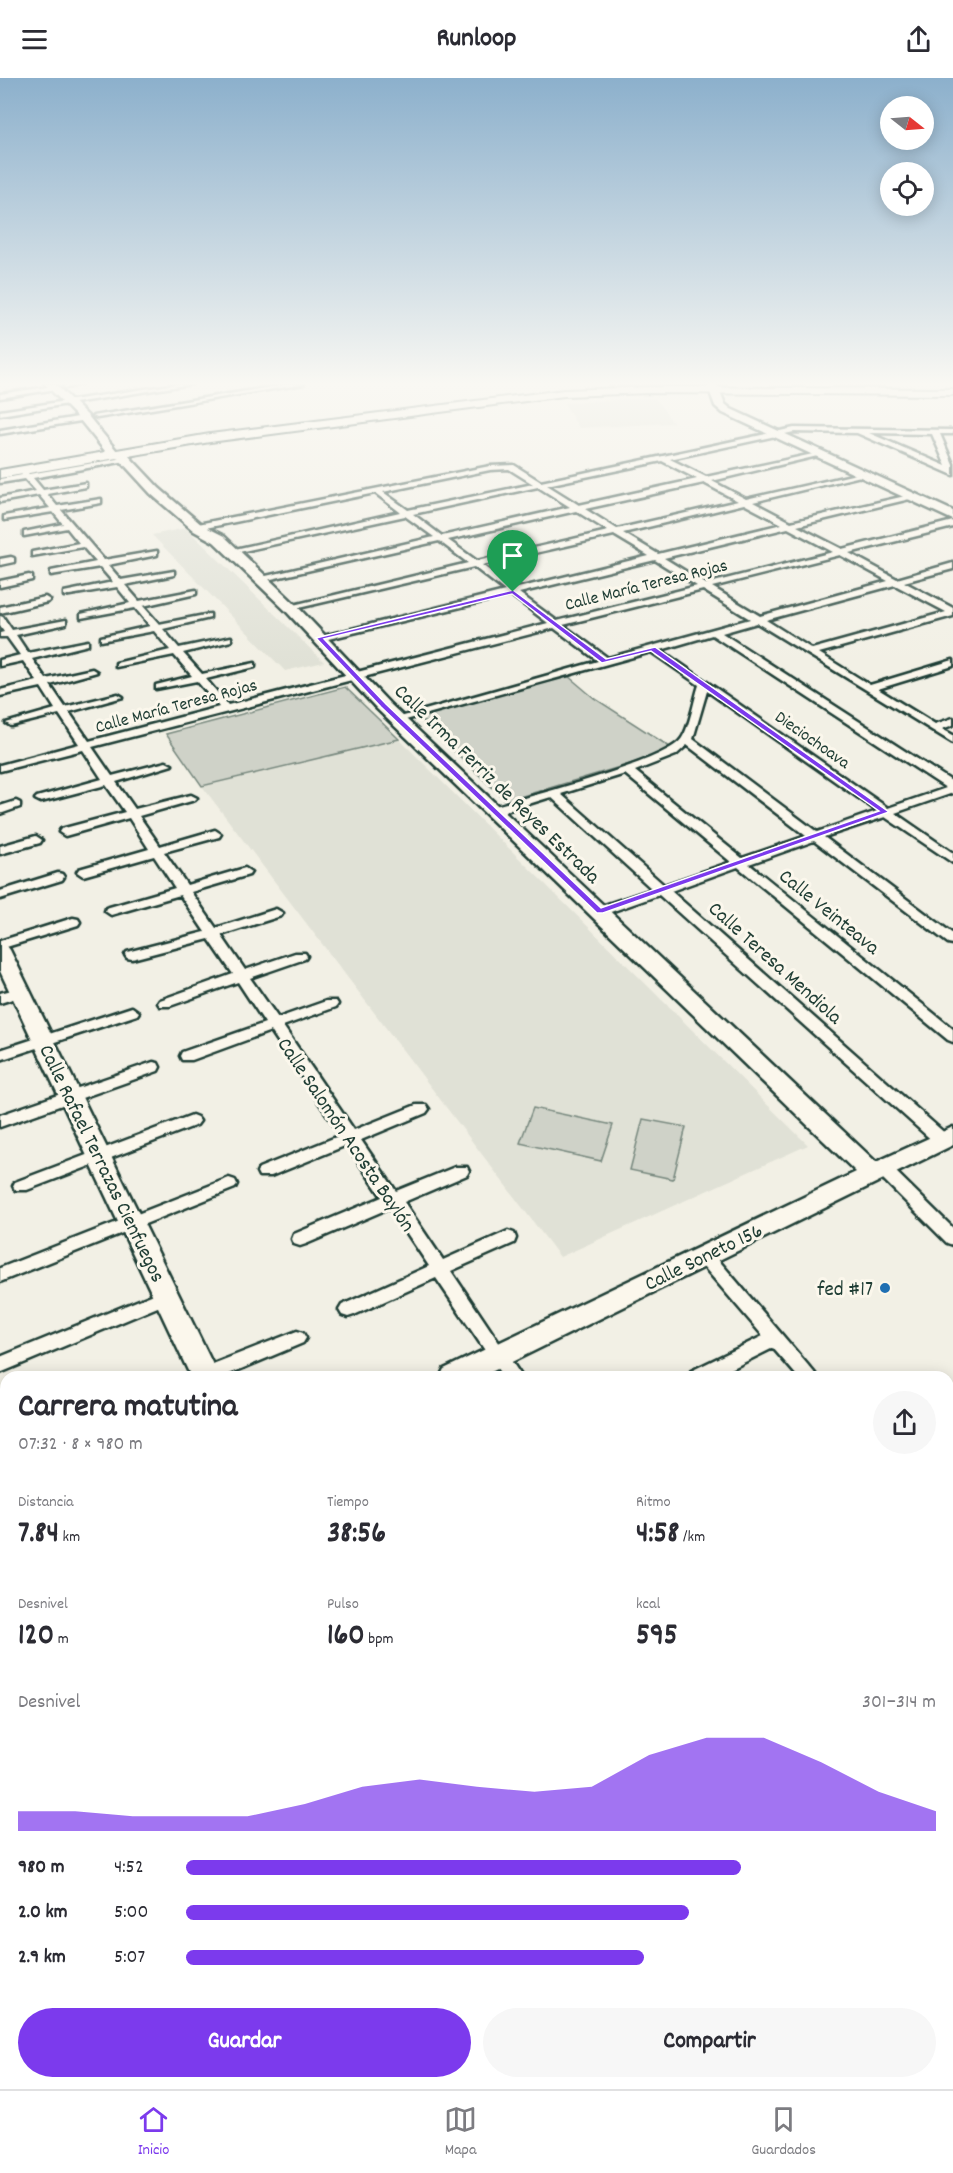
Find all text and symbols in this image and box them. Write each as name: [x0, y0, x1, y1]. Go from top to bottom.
text: Runloop: [436, 20, 517, 59]
icon: menu: [18, 23, 51, 56]
icon: share: [902, 23, 935, 56]
north arrow: [880, 96, 934, 150]
map controls: [880, 96, 934, 216]
button: locate: [880, 162, 934, 216]
pin: [487, 530, 538, 592]
icon: arrive: [496, 539, 529, 572]
street label: Calle María Teresa Rojas: [563, 554, 731, 619]
street label: Calle María Teresa Rojas: [93, 674, 260, 741]
street label: Calle Irma Ferriz de Reyes Estrada: [386, 678, 607, 893]
street label: Dieciochoava: [769, 706, 855, 777]
street label: Calle Veinteava: [771, 863, 886, 964]
street label: Calle Teresa Mendiola: [700, 896, 849, 1034]
street label: Calle Salomón Acosta Baylón: [268, 1032, 421, 1239]
street label: Calle Rafael Terrazas Cienfuegos: [30, 1040, 171, 1288]
street label: Calle Soneto 156: [640, 1217, 769, 1300]
place label: fed #17: [817, 1276, 873, 1306]
marker: fed #17: [878, 1281, 892, 1295]
text: Carrera matutina: [18, 1385, 238, 1432]
button: share: [873, 1391, 936, 1454]
text: 07:32 · 8 × 980 m: [18, 1431, 143, 1459]
text: Distancia: [18, 1491, 74, 1514]
text: Tiempo: [327, 1491, 369, 1514]
text: Ritmo: [636, 1491, 671, 1514]
text: 7.84: [18, 1514, 59, 1557]
text: 38:56: [327, 1514, 386, 1557]
text: 4:58: [636, 1514, 679, 1557]
text: km: [59, 1526, 80, 1549]
text: /km: [679, 1526, 705, 1549]
text: Desnivel: [18, 1593, 68, 1616]
text: Pulso: [327, 1593, 359, 1616]
text: kcal: [636, 1593, 660, 1616]
text: 120: [18, 1616, 54, 1659]
text: 160: [327, 1616, 365, 1659]
text: 595: [636, 1616, 678, 1659]
text: m: [54, 1628, 69, 1651]
text: bpm: [365, 1628, 394, 1651]
text: Desnivel: [18, 1689, 80, 1717]
text: 301–314 m: [862, 1689, 936, 1717]
text: 980 m: [18, 1854, 64, 1882]
text: 4:52: [114, 1854, 144, 1882]
text: 2.0 km: [18, 1899, 67, 1927]
text: 5:00: [114, 1899, 148, 1927]
text: 2.9 km: [18, 1944, 66, 1972]
text: 5:07: [114, 1944, 145, 1972]
button: Guardar: [18, 2008, 471, 2077]
button: Compartir: [483, 2008, 936, 2077]
tab: Inicio: [137, 2103, 170, 2162]
tab: Mapa: [444, 2103, 477, 2162]
tab: Guardados: [751, 2103, 816, 2162]

